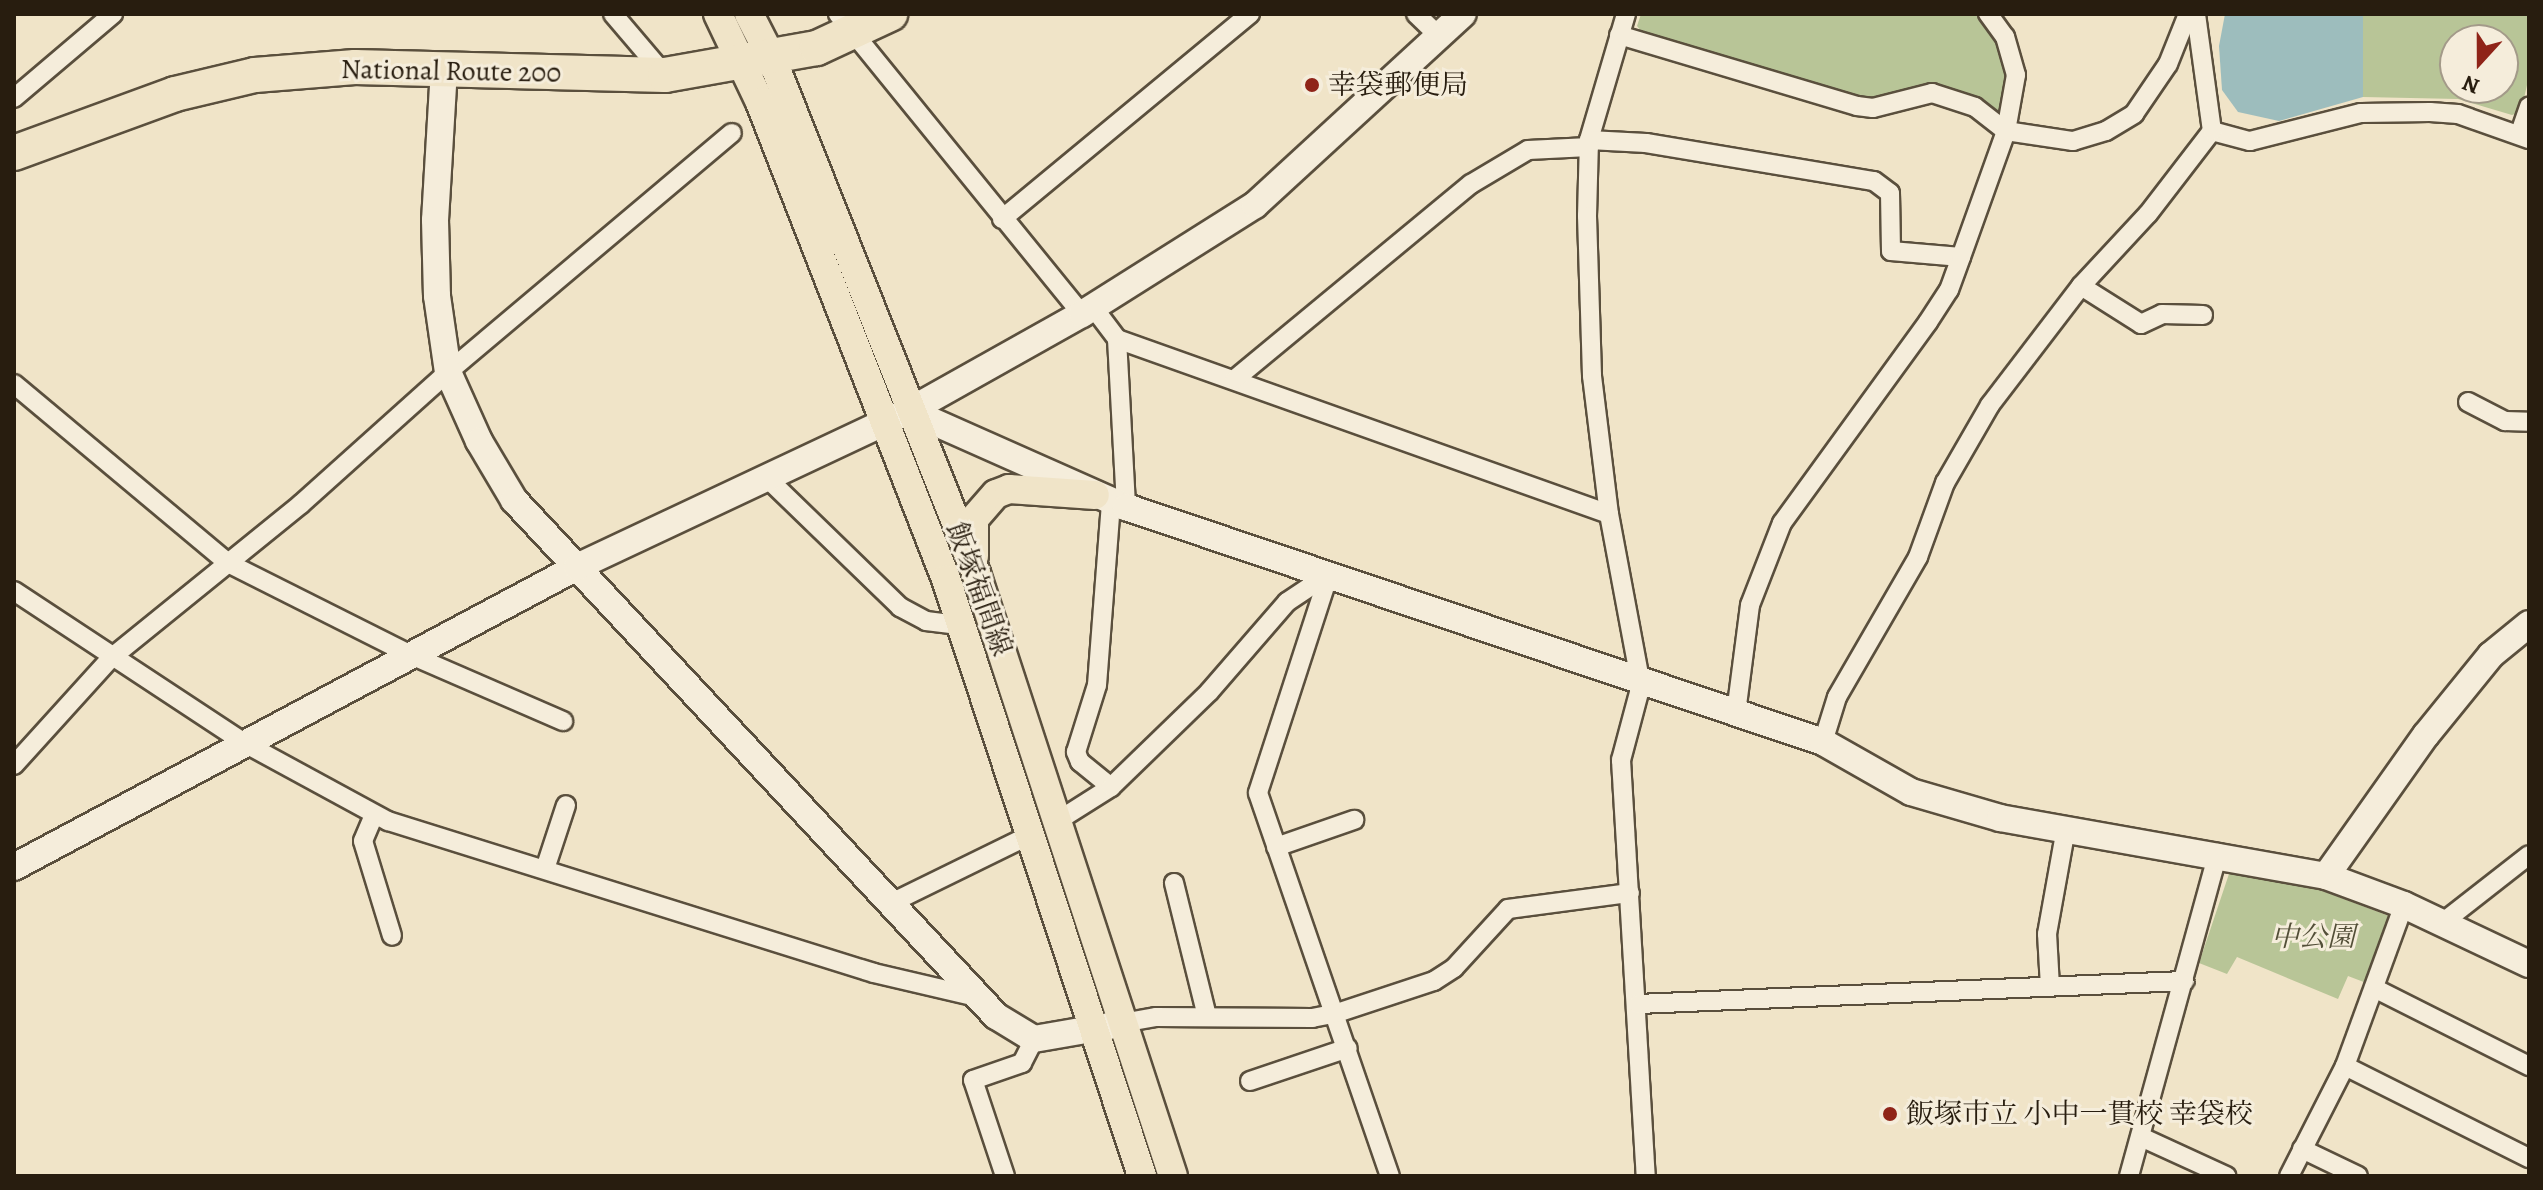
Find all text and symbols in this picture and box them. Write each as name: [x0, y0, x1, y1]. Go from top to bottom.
north arrow: [2439, 24, 2519, 104]
street label: National Route 200: [341, 52, 561, 90]
place label: 幸袋郵便局: [1328, 68, 1468, 102]
text: N: [2458, 68, 2484, 101]
marker: 幸袋郵便局: [1303, 76, 1321, 94]
street label: 飯塚福間線: [939, 517, 1019, 661]
park label: 中公園: [2271, 920, 2355, 954]
place label: 飯塚市立 小中一貫校 幸袋校: [1906, 1097, 2253, 1131]
marker: 飯塚市立 小中一貫校 幸袋校: [1881, 1105, 1899, 1123]

